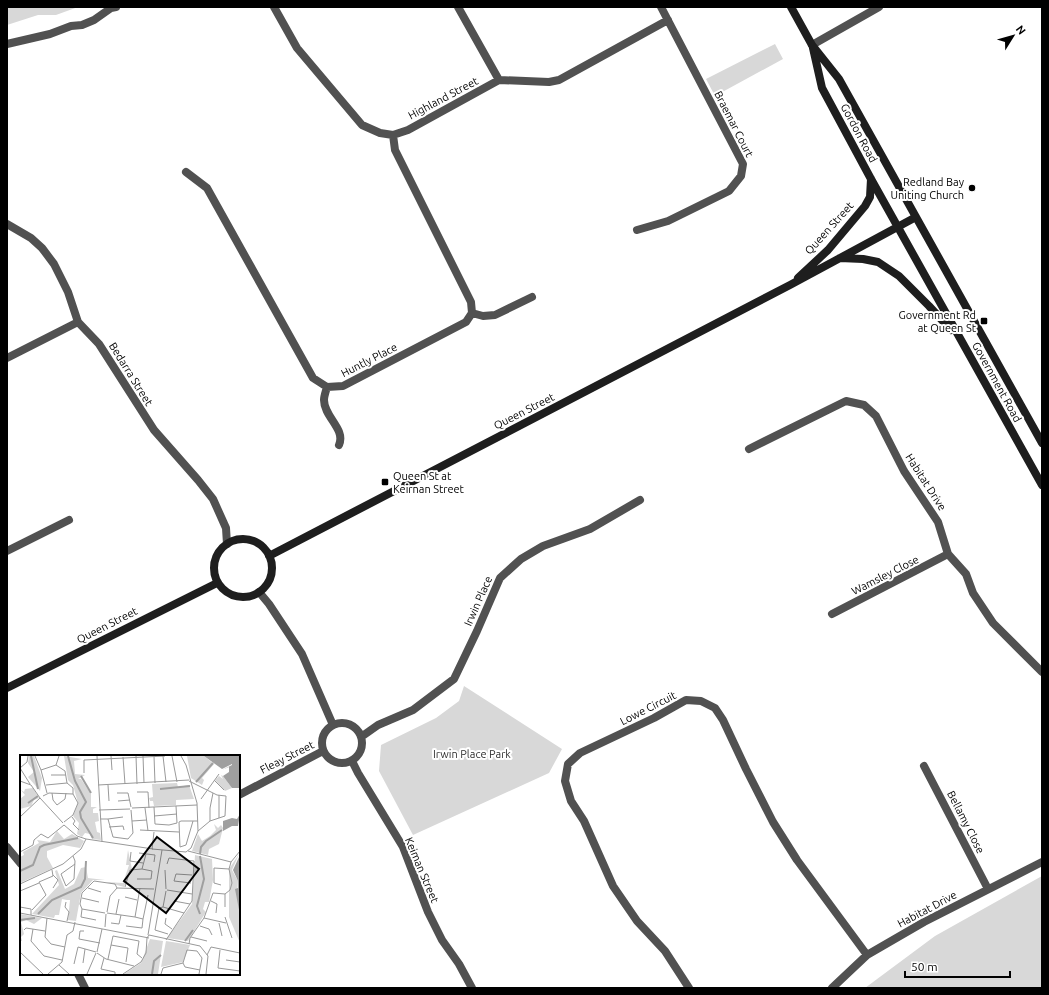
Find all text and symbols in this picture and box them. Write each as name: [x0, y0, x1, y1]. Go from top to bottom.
north arrow: [993, 16, 1033, 56]
text: N: [1014, 23, 1028, 37]
street label: Highland Street: [406, 74, 481, 121]
street label: Braemar Court: [712, 89, 756, 160]
street label: Gordon Road: [838, 102, 880, 164]
place label: Redland Bay Uniting Church: [891, 176, 965, 201]
marker: Redland Bay Uniting Church: [967, 183, 977, 193]
street label: Queen Street: [802, 199, 856, 257]
place label: Government Rd at Queen St: [898, 309, 977, 334]
marker: Government Rd at Queen St: [979, 316, 989, 326]
street label: Bedarra Street: [107, 340, 156, 408]
street label: Government Road: [970, 340, 1024, 424]
street label: Huntly Place: [339, 341, 399, 379]
street label: Queen Street: [492, 390, 557, 431]
street label: Habitat Drive: [903, 451, 949, 513]
place label: Queen St at Keirnan Street: [393, 470, 465, 495]
marker: Queen St at Keirnan Street: [380, 477, 390, 487]
street label: Wamsley Close: [850, 553, 920, 597]
street label: Irwin Place: [462, 574, 494, 628]
street label: Queen Street: [75, 604, 140, 645]
street label: Lowe Circuit: [618, 688, 679, 727]
street label: Fleay Street: [258, 738, 317, 776]
park label: Irwin Place Park: [433, 748, 511, 760]
inset map: [20, 755, 240, 975]
street label: Bellamy Close: [945, 789, 987, 855]
street label: Keiman Street: [403, 835, 441, 905]
street label: Habitat Drive: [895, 888, 959, 930]
scale bar: [905, 953, 1010, 979]
text: 50 m: [911, 960, 938, 973]

